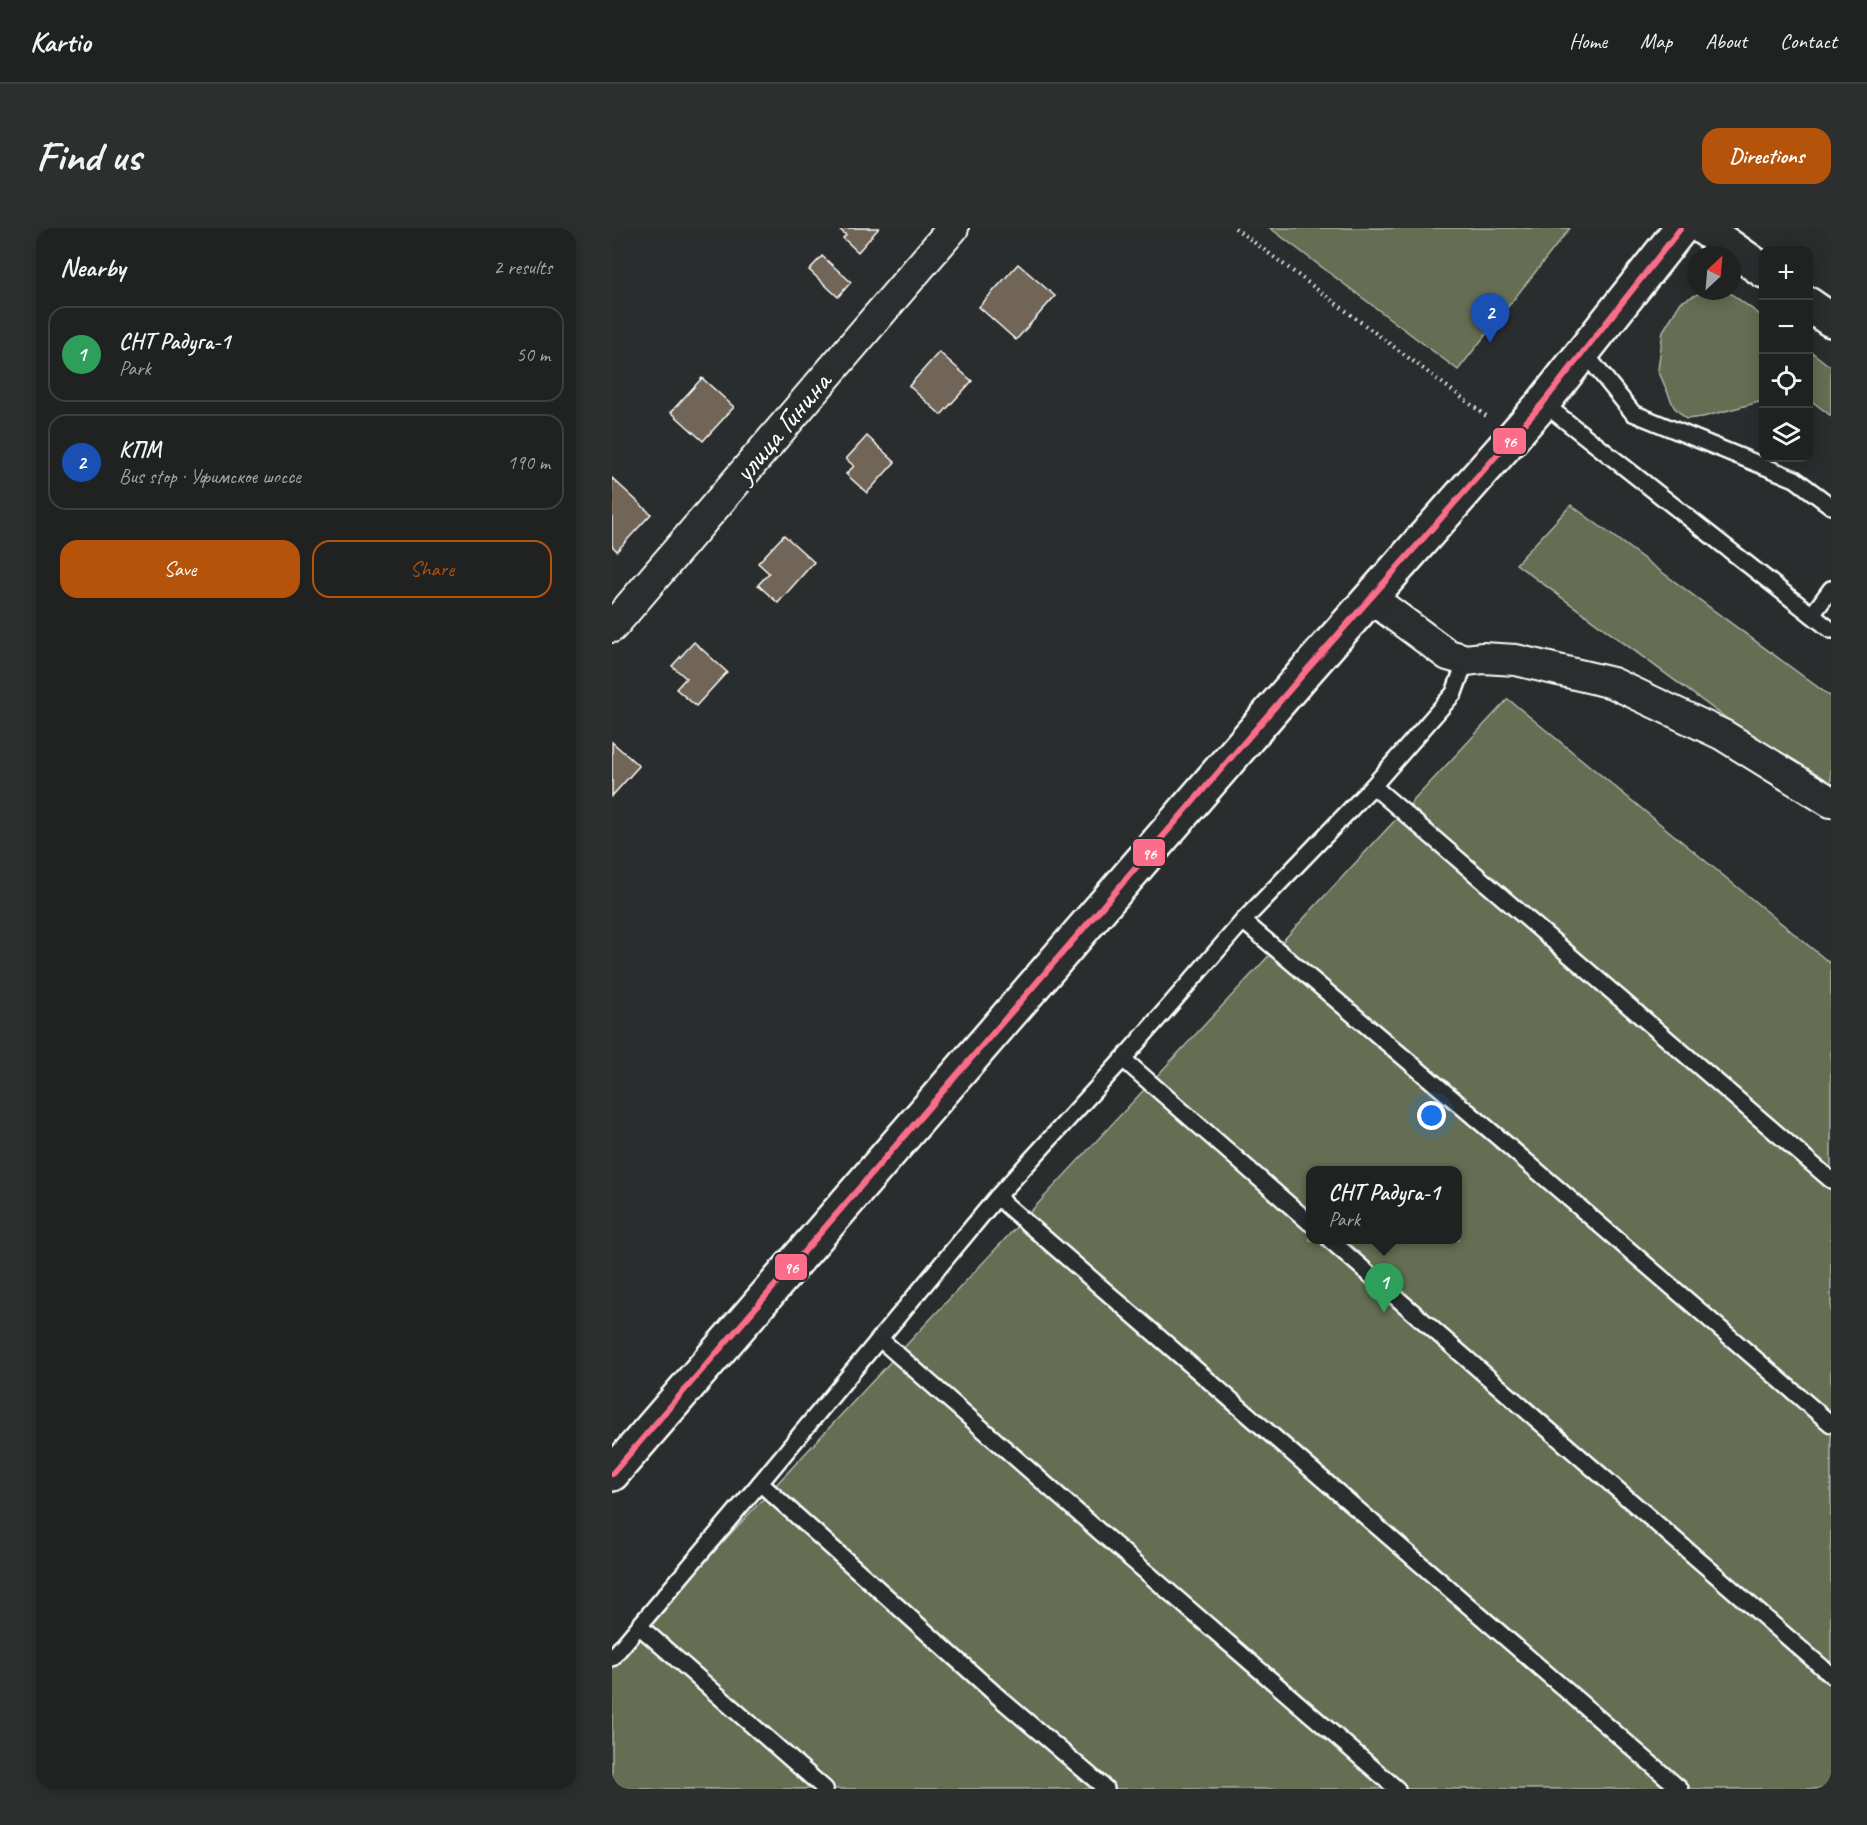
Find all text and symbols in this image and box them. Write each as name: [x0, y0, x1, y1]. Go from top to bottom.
text: Kartio: [30, 24, 91, 59]
text: Home: [1569, 28, 1607, 54]
text: Map: [1640, 28, 1672, 54]
text: About: [1705, 28, 1747, 54]
text: Contact: [1780, 28, 1837, 54]
button: Directions: [1702, 128, 1831, 184]
text: Find us: [36, 130, 141, 183]
north arrow: [1687, 246, 1741, 300]
map controls: [1759, 246, 1813, 462]
button: +: [1759, 246, 1813, 300]
text: Nearby: [60, 251, 125, 284]
text: 2 results: [493, 255, 552, 280]
pin: 2: [1470, 294, 1510, 343]
button: −: [1759, 300, 1813, 354]
text: СНТ Радуга-1: [119, 328, 230, 356]
text: 1: [77, 342, 86, 367]
text: 50 m: [516, 342, 550, 367]
button: locate: [1759, 354, 1813, 408]
text: Park: [119, 356, 151, 381]
street label: улица Гинина: [724, 362, 841, 491]
button: layers: [1759, 408, 1813, 462]
line badge: 96: [1492, 427, 1527, 455]
text: 96: [1502, 432, 1518, 452]
text: КПМ: [119, 436, 162, 464]
text: 2: [77, 450, 86, 475]
text: 190 m: [507, 450, 550, 475]
text: Bus stop · Уфимское шоссе: [119, 464, 301, 489]
button: Save: [60, 540, 300, 598]
button: Share: [312, 540, 552, 598]
line badge: 96: [1132, 838, 1166, 867]
text: 96: [1142, 844, 1158, 864]
your location: [1417, 1101, 1446, 1130]
popup: [1306, 1166, 1462, 1244]
text: СНТ Радуга-1: [1328, 1179, 1440, 1207]
text: Park: [1328, 1207, 1360, 1232]
line badge: 96: [774, 1253, 808, 1281]
text: 96: [784, 1258, 800, 1278]
pin: 1: [1364, 1264, 1404, 1313]

